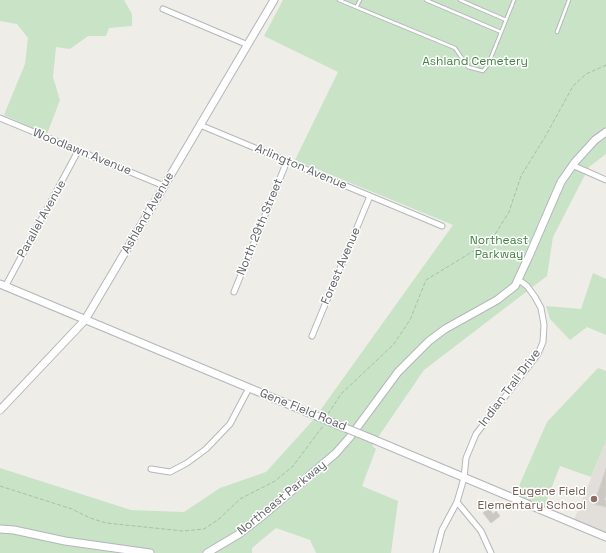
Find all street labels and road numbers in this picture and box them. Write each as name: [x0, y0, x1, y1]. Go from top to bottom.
street label: Woodlawn Avenue: [31, 126, 133, 178]
street label: Arlington Avenue: [253, 141, 349, 193]
street label: Ashland Avenue: [119, 170, 177, 256]
street label: North 29th Street: [234, 177, 286, 277]
street label: Parallel Avenue: [15, 178, 69, 260]
street label: Forest Avenue: [318, 225, 364, 307]
street label: Indian Trail Drive: [476, 346, 544, 430]
street label: Gene Field Road: [258, 386, 348, 434]
street label: Northeast Parkway: [235, 458, 329, 538]

